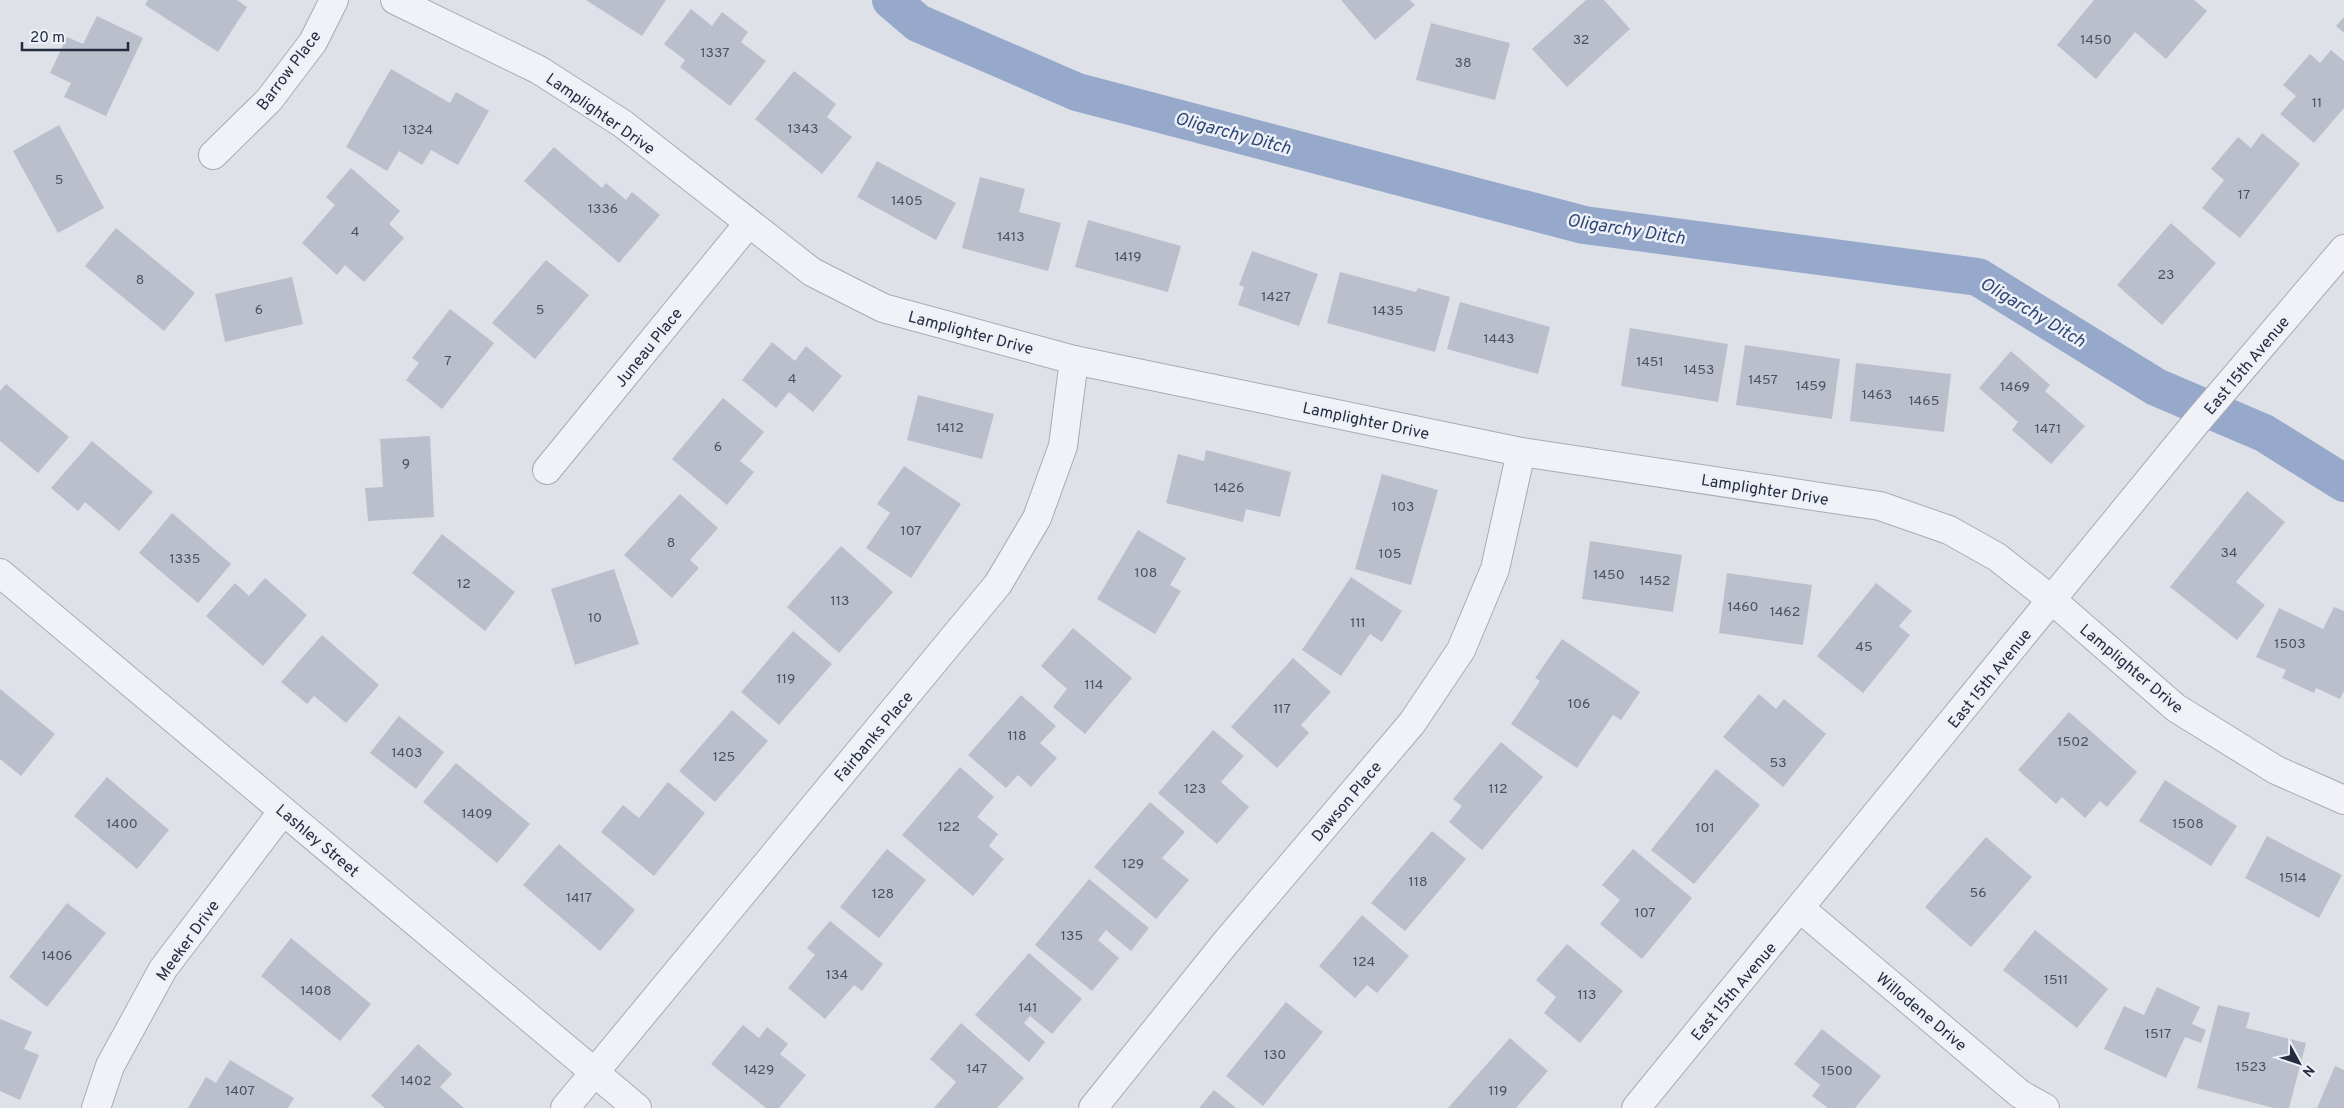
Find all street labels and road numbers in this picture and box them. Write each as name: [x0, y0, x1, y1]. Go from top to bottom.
street label: Barrow Place: [253, 27, 326, 115]
street label: Lamplighter Drive: [541, 69, 658, 160]
street label: Juneau Place: [611, 304, 688, 392]
street label: Lamplighter Drive: [906, 308, 1035, 360]
street label: East 15th Avenue: [2201, 313, 2295, 420]
street label: Lamplighter Drive: [1300, 399, 1431, 445]
street label: Lamplighter Drive: [1699, 471, 1830, 511]
street label: Lamplighter Drive: [2075, 620, 2187, 719]
street label: East 15th Avenue: [1944, 625, 2037, 733]
street label: Fairbanks Place: [831, 688, 918, 787]
street label: Dawson Place: [1308, 758, 1387, 847]
street label: Lashley Street: [271, 801, 362, 882]
street label: Meeker Drive: [153, 897, 225, 986]
street label: East 15th Avenue: [1688, 939, 1782, 1046]
street label: Willodene Drive: [1871, 969, 1970, 1056]

